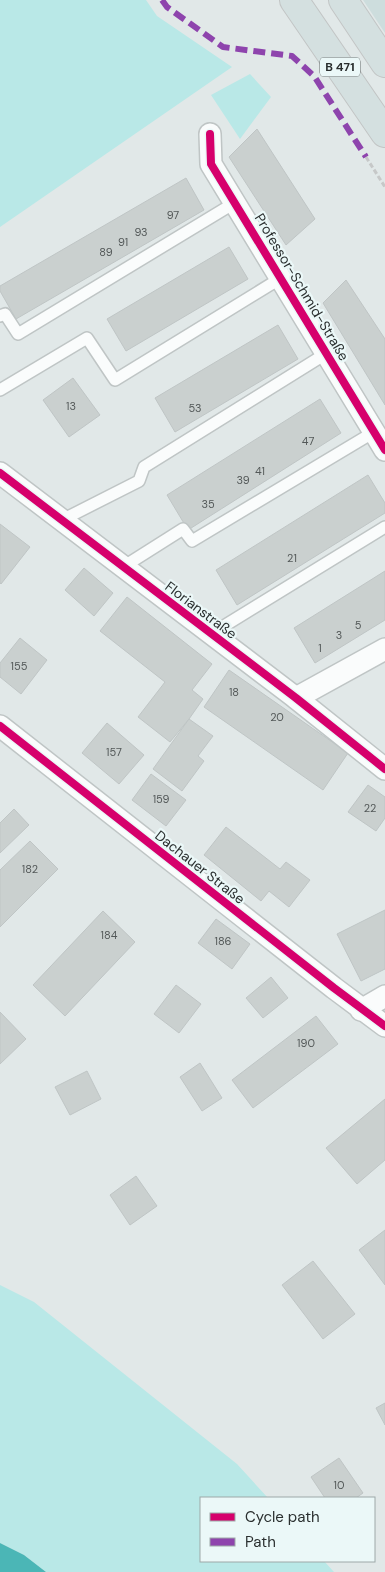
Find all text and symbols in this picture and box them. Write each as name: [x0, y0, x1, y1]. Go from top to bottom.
road number: B 471: [320, 58, 360, 76]
house number: 97: [167, 208, 179, 222]
street label: Professor-Schmid-Straße: [251, 210, 353, 364]
house number: 93: [134, 225, 148, 239]
house number: 91: [118, 235, 128, 249]
house number: 89: [99, 245, 113, 259]
house number: 13: [66, 399, 76, 413]
house number: 53: [188, 401, 202, 415]
house number: 47: [302, 434, 314, 448]
house number: 41: [255, 464, 265, 478]
house number: 39: [236, 473, 250, 487]
house number: 35: [201, 497, 215, 511]
house number: 21: [287, 551, 297, 565]
street label: Florianstraße: [162, 577, 240, 643]
house number: 5: [355, 618, 362, 632]
house number: 3: [336, 628, 342, 642]
house number: 1: [318, 641, 322, 655]
house number: 155: [11, 659, 28, 673]
house number: 18: [229, 685, 239, 699]
house number: 20: [270, 710, 284, 724]
house number: 157: [106, 745, 122, 759]
house number: 159: [153, 792, 169, 806]
house number: 22: [364, 801, 376, 815]
street label: Dachauer Straße: [151, 826, 249, 908]
house number: 182: [22, 862, 38, 876]
house number: 184: [101, 928, 118, 942]
house number: 186: [214, 934, 232, 948]
house number: 190: [297, 1036, 315, 1050]
house number: 10: [334, 1478, 344, 1492]
legend: [200, 1497, 375, 1562]
text: Cycle path: [245, 1507, 320, 1527]
text: Path: [245, 1532, 276, 1552]

